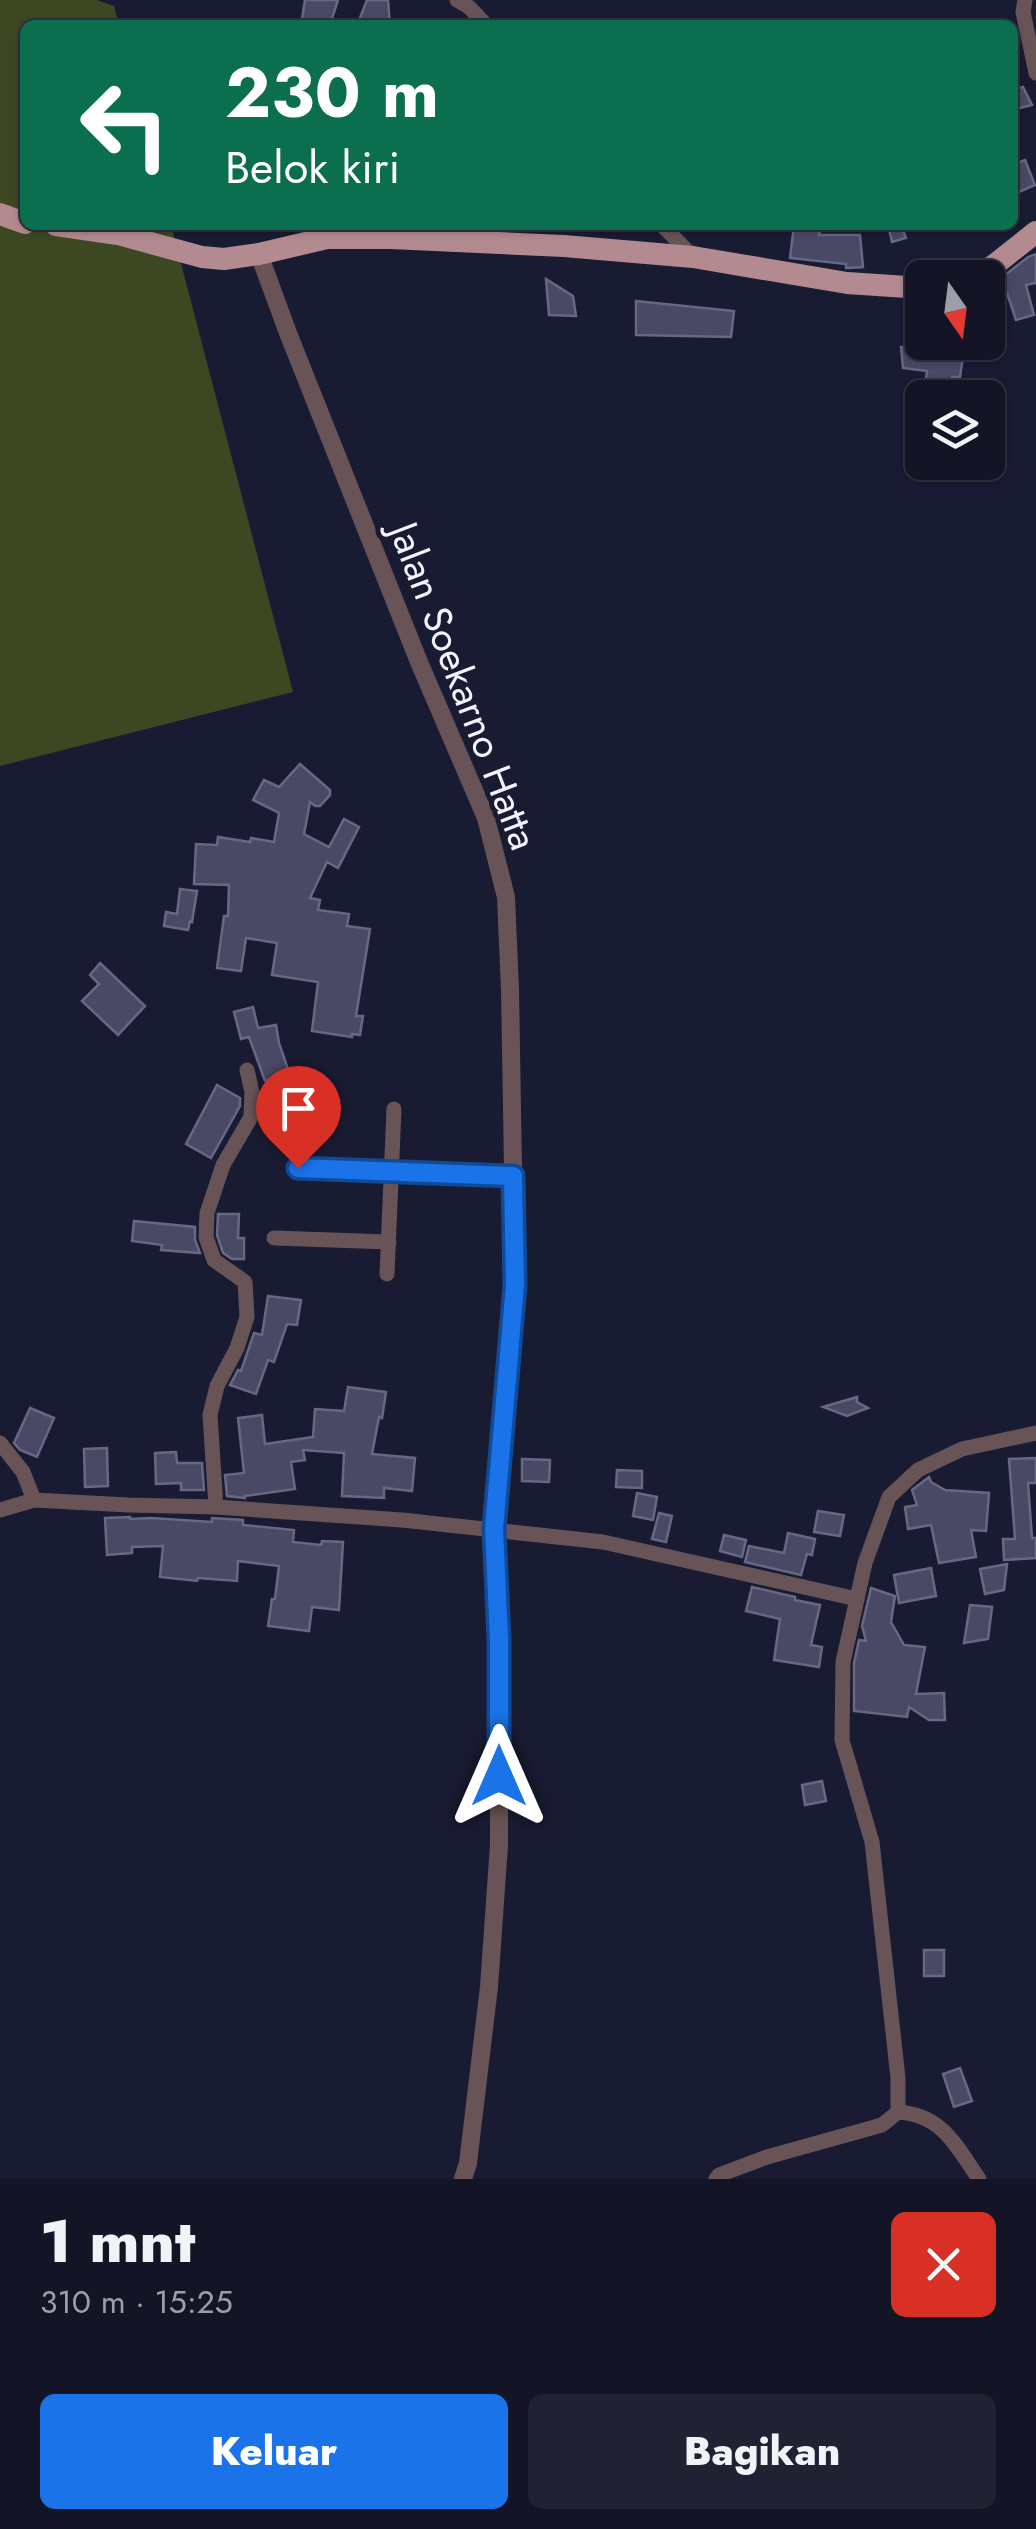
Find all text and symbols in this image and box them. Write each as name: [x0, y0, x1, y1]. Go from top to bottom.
text: 230 m: [225, 42, 439, 143]
icon: left: [60, 60, 190, 190]
text: Belok kiri: [225, 135, 400, 200]
north arrow: [905, 260, 1005, 360]
map controls: [905, 260, 1005, 480]
button: layers: [905, 380, 1005, 480]
street label: Jalan Soekarno Hatta: [373, 509, 553, 858]
pin: [256, 1066, 341, 1169]
icon: arrive: [271, 1081, 326, 1136]
position arrow: [447, 1724, 551, 1828]
text: 1 mnt: [40, 2198, 195, 2285]
button: close: [891, 2212, 996, 2317]
text: 310 m · 15:25: [40, 2279, 233, 2325]
button: Keluar: [40, 2394, 508, 2509]
button: Bagikan: [528, 2394, 996, 2509]

